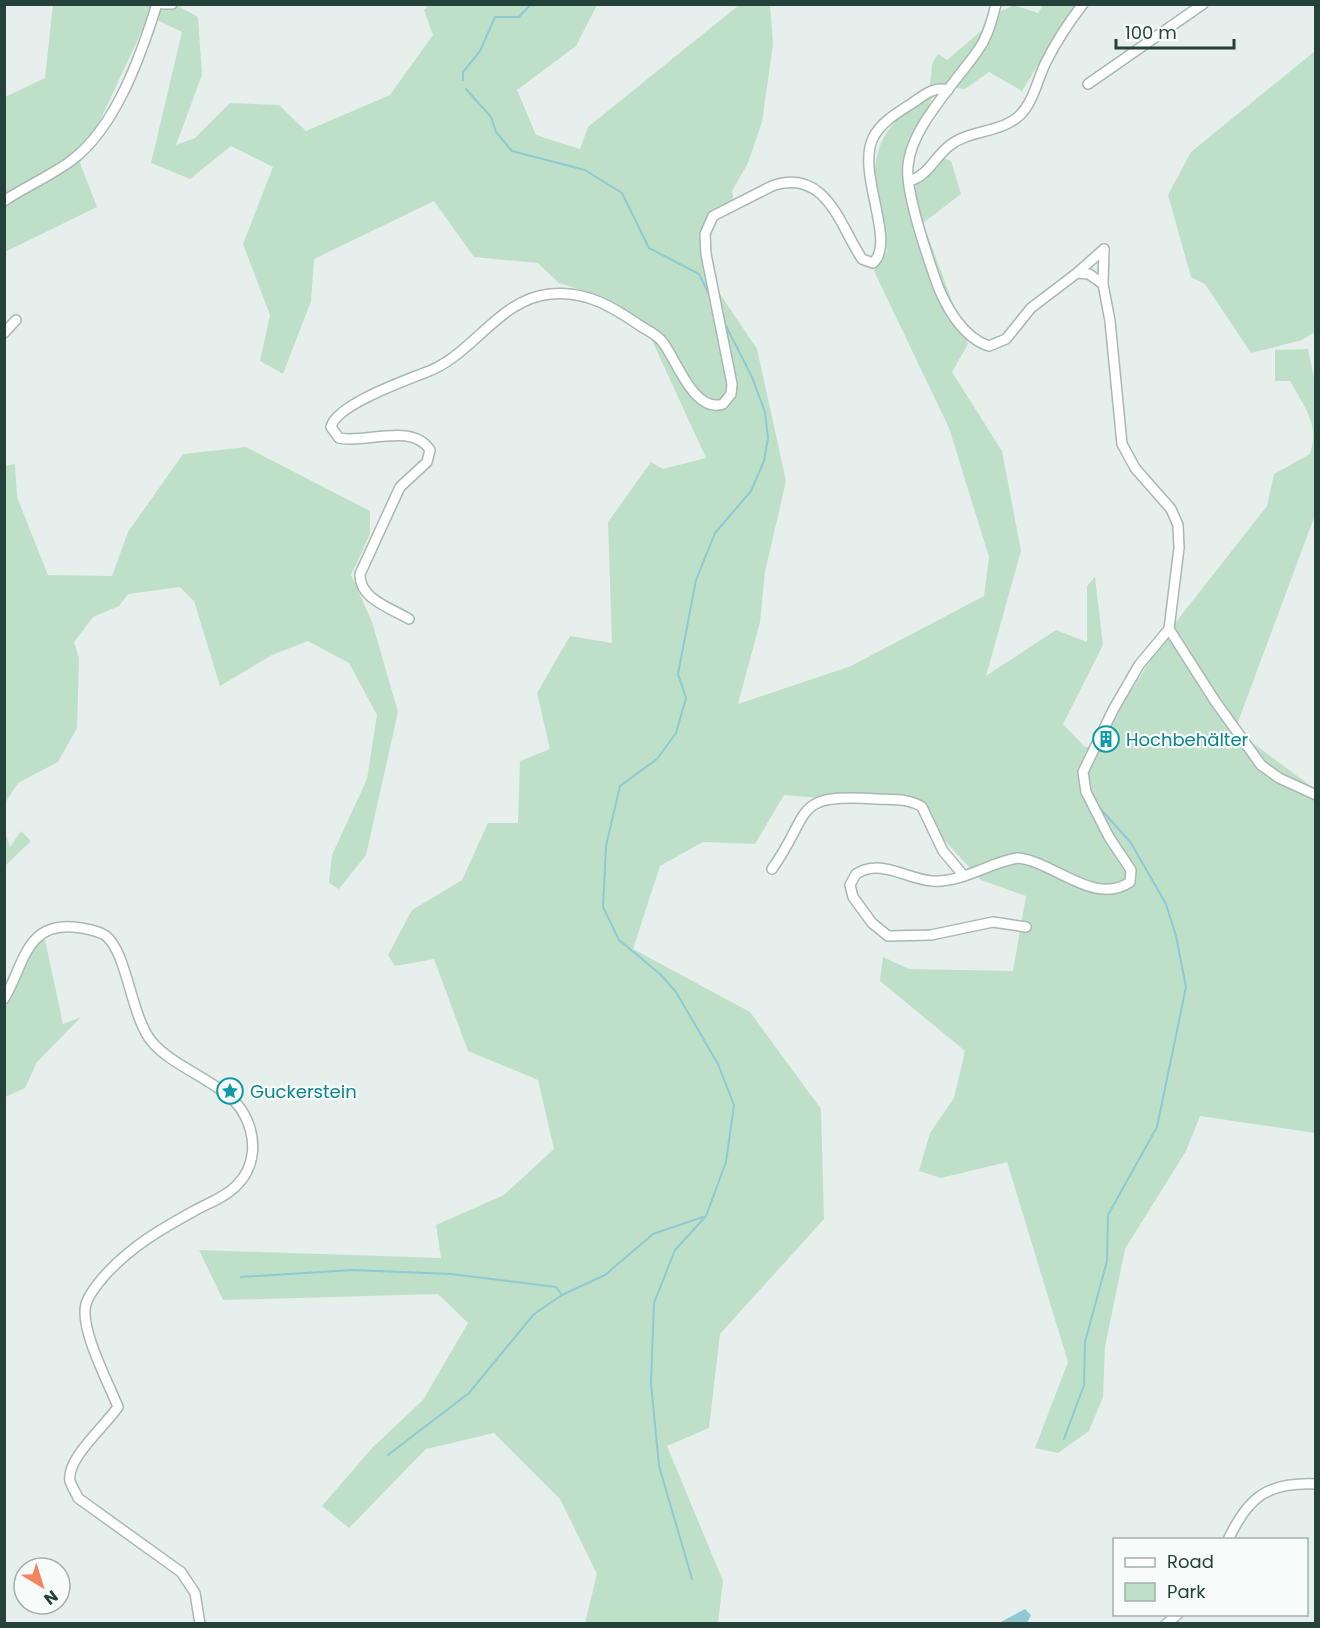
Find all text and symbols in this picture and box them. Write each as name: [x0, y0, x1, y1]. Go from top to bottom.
scale bar: [1116, 12, 1234, 50]
text: 100 m: [1125, 20, 1177, 45]
building icon: Hochbehälter: [1091, 724, 1121, 754]
place label: Hochbehälter: [1126, 727, 1249, 752]
place icon: Guckerstein: [215, 1076, 245, 1106]
place label: Guckerstein: [250, 1079, 357, 1104]
legend: [1113, 1538, 1308, 1616]
text: Road: [1167, 1549, 1214, 1574]
north arrow: [12, 1556, 72, 1616]
text: Park: [1167, 1579, 1206, 1604]
text: N: [39, 1585, 63, 1610]

